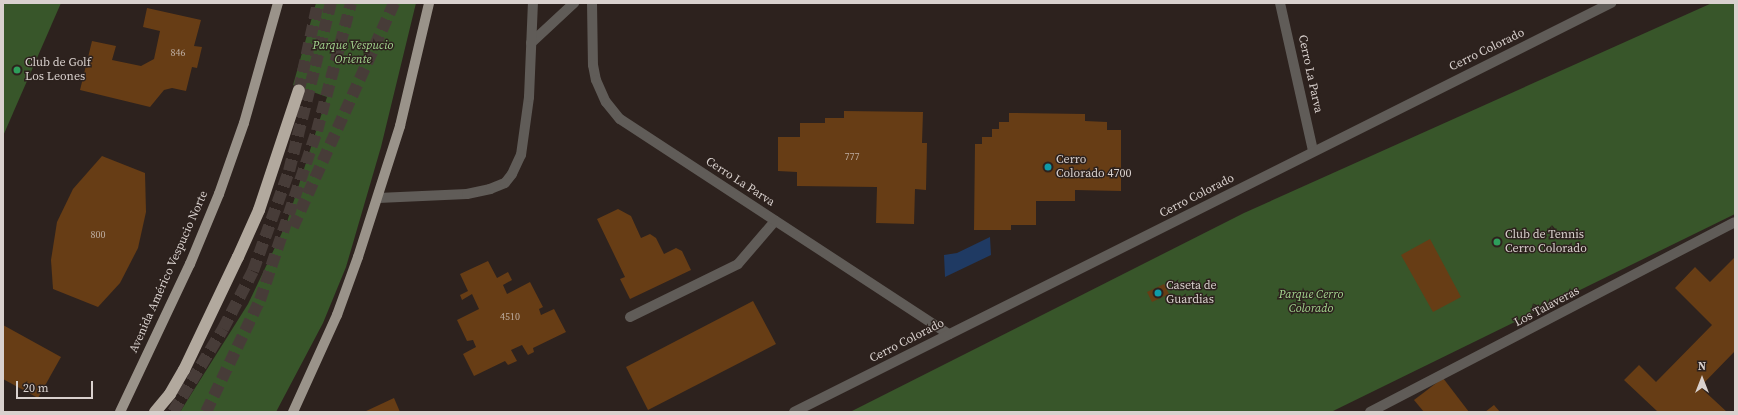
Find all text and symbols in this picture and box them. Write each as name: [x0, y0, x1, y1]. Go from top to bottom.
street label: Cerro Colorado: [1447, 26, 1527, 74]
street label: Cerro La Parva: [1295, 34, 1325, 114]
park label: Parque Vespucio Oriente: [313, 39, 393, 67]
house number: 846: [171, 47, 185, 59]
place label: Club de Golf Los Leones: [25, 56, 91, 84]
marker: Club de Golf Los Leones: [12, 65, 22, 75]
house number: 777: [845, 151, 859, 163]
place label: Cerro Colorado 4700: [1056, 153, 1131, 181]
street label: Cerro La Parva: [703, 154, 777, 210]
marker: Cerro Colorado 4700: [1043, 162, 1053, 172]
street label: Cerro Colorado: [1157, 171, 1237, 221]
street label: Avenida Américo Vespucio Norte: [127, 189, 211, 355]
place label: Club de Tennis Cerro Colorado: [1505, 228, 1587, 256]
house number: 800: [91, 229, 105, 241]
marker: Club de Tennis Cerro Colorado: [1492, 237, 1502, 247]
place label: Caseta de Guardias: [1166, 279, 1217, 307]
street label: Los Talaveras: [1512, 284, 1582, 330]
marker: Caseta de Guardias: [1153, 288, 1163, 298]
park label: Parque Cerro Colorado: [1279, 288, 1343, 316]
house number: 4510: [500, 311, 520, 323]
street label: Cerro Colorado: [867, 316, 947, 366]
north arrow: [1682, 359, 1722, 399]
text: N: [1698, 359, 1706, 374]
scale bar: [18, 373, 95, 399]
text: 20 m: [23, 380, 49, 396]

